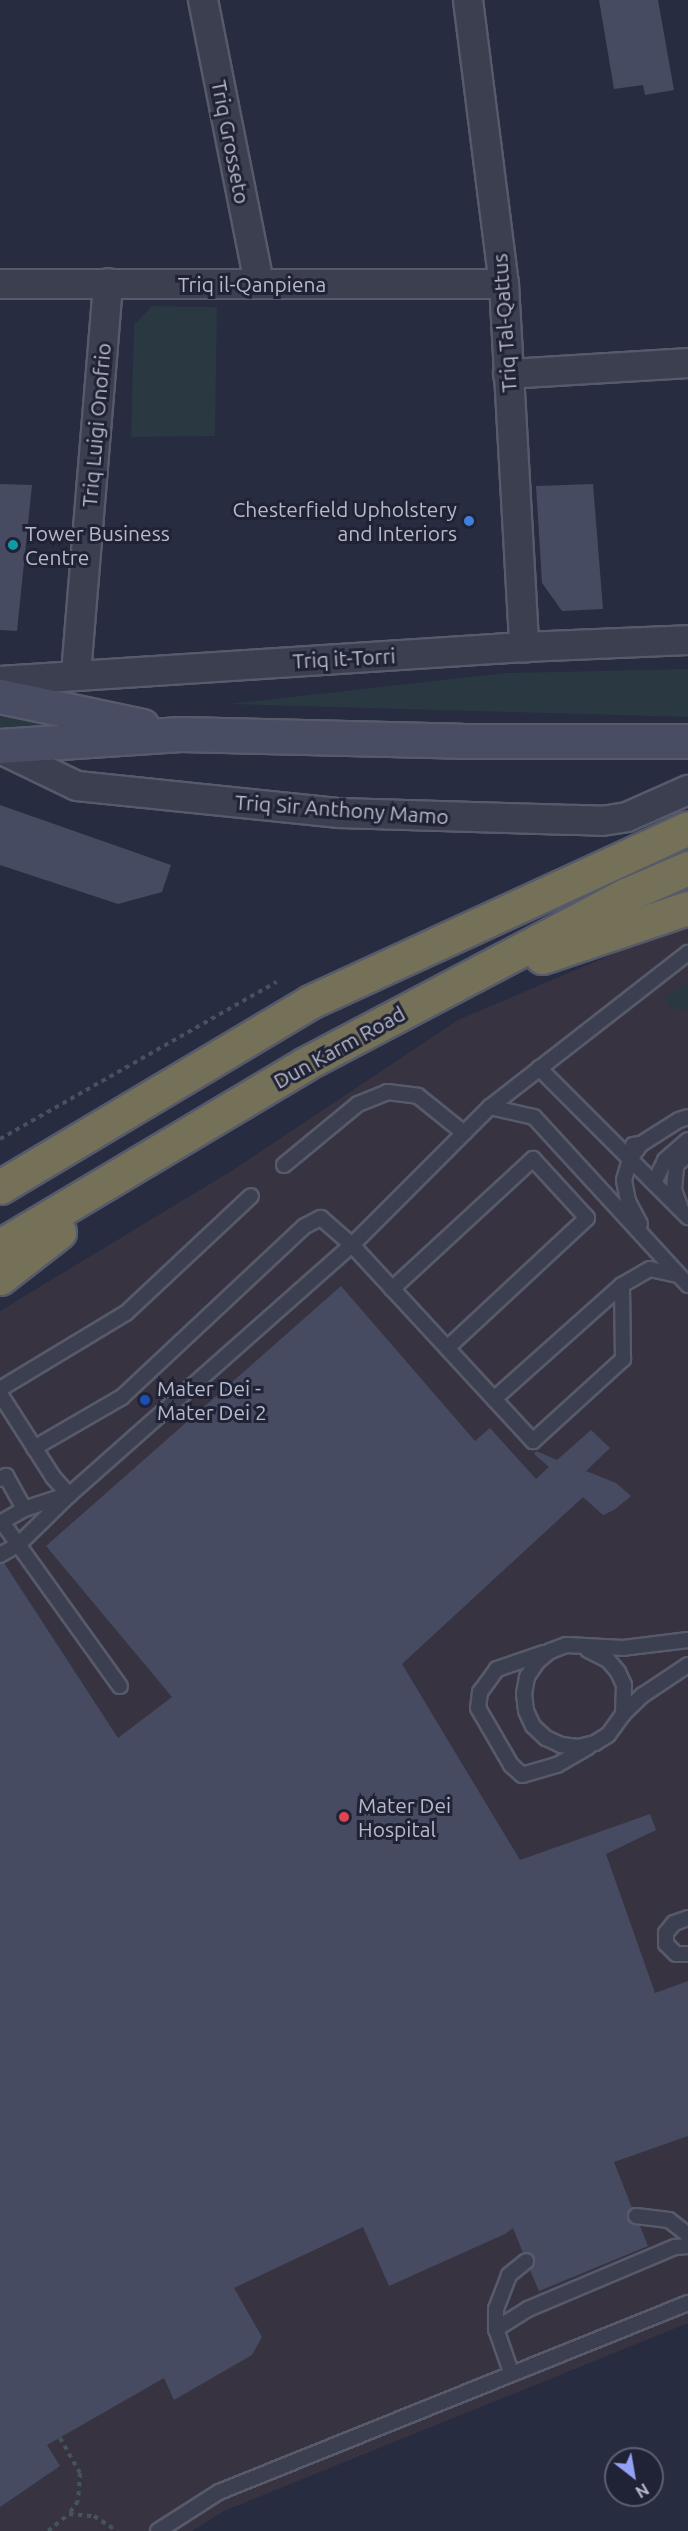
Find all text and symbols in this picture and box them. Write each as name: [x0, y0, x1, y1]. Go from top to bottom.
street label: Triq Grosseto: [207, 78, 255, 206]
street label: Triq Tal-Qattus: [487, 253, 521, 393]
street label: Triq il-Qanpiena: [178, 271, 326, 297]
street label: Triq Luigi Onofrio: [76, 342, 116, 508]
place label: Chesterfield Upholstery and Interiors: [233, 496, 457, 546]
marker: Chesterfield Upholstery and Interiors: [462, 514, 476, 528]
place label: Tower Business Centre: [25, 520, 170, 570]
marker: Tower Business Centre: [6, 538, 20, 552]
street label: Triq it-Torri: [292, 643, 396, 673]
street label: Triq Sir Anthony Mamo: [234, 789, 450, 829]
street label: Dun Karm Road: [269, 1000, 409, 1094]
place label: Mater Dei - Mater Dei 2: [157, 1375, 267, 1425]
marker: Mater Dei - Mater Dei 2: [138, 1393, 152, 1407]
place label: Mater Dei Hospital: [358, 1792, 451, 1842]
marker: Mater Dei Hospital: [335, 1808, 353, 1826]
north arrow: [604, 2447, 664, 2507]
text: N: [632, 2480, 652, 2502]

